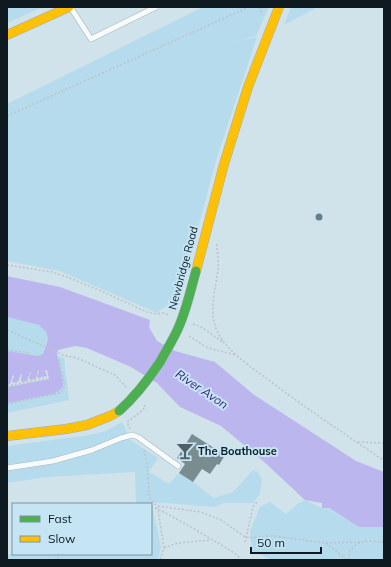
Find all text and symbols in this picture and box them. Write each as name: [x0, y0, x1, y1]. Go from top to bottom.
street label: Newbridge Road: [165, 225, 201, 311]
water label: River Avon: [173, 366, 231, 412]
bar icon: The Boathouse: [175, 441, 195, 461]
place label: The Boathouse: [198, 444, 277, 458]
legend: [12, 503, 152, 555]
text: Fast: [48, 511, 72, 526]
scale bar: [251, 529, 321, 555]
text: Slow: [48, 531, 76, 546]
text: 50 m: [257, 535, 285, 550]

